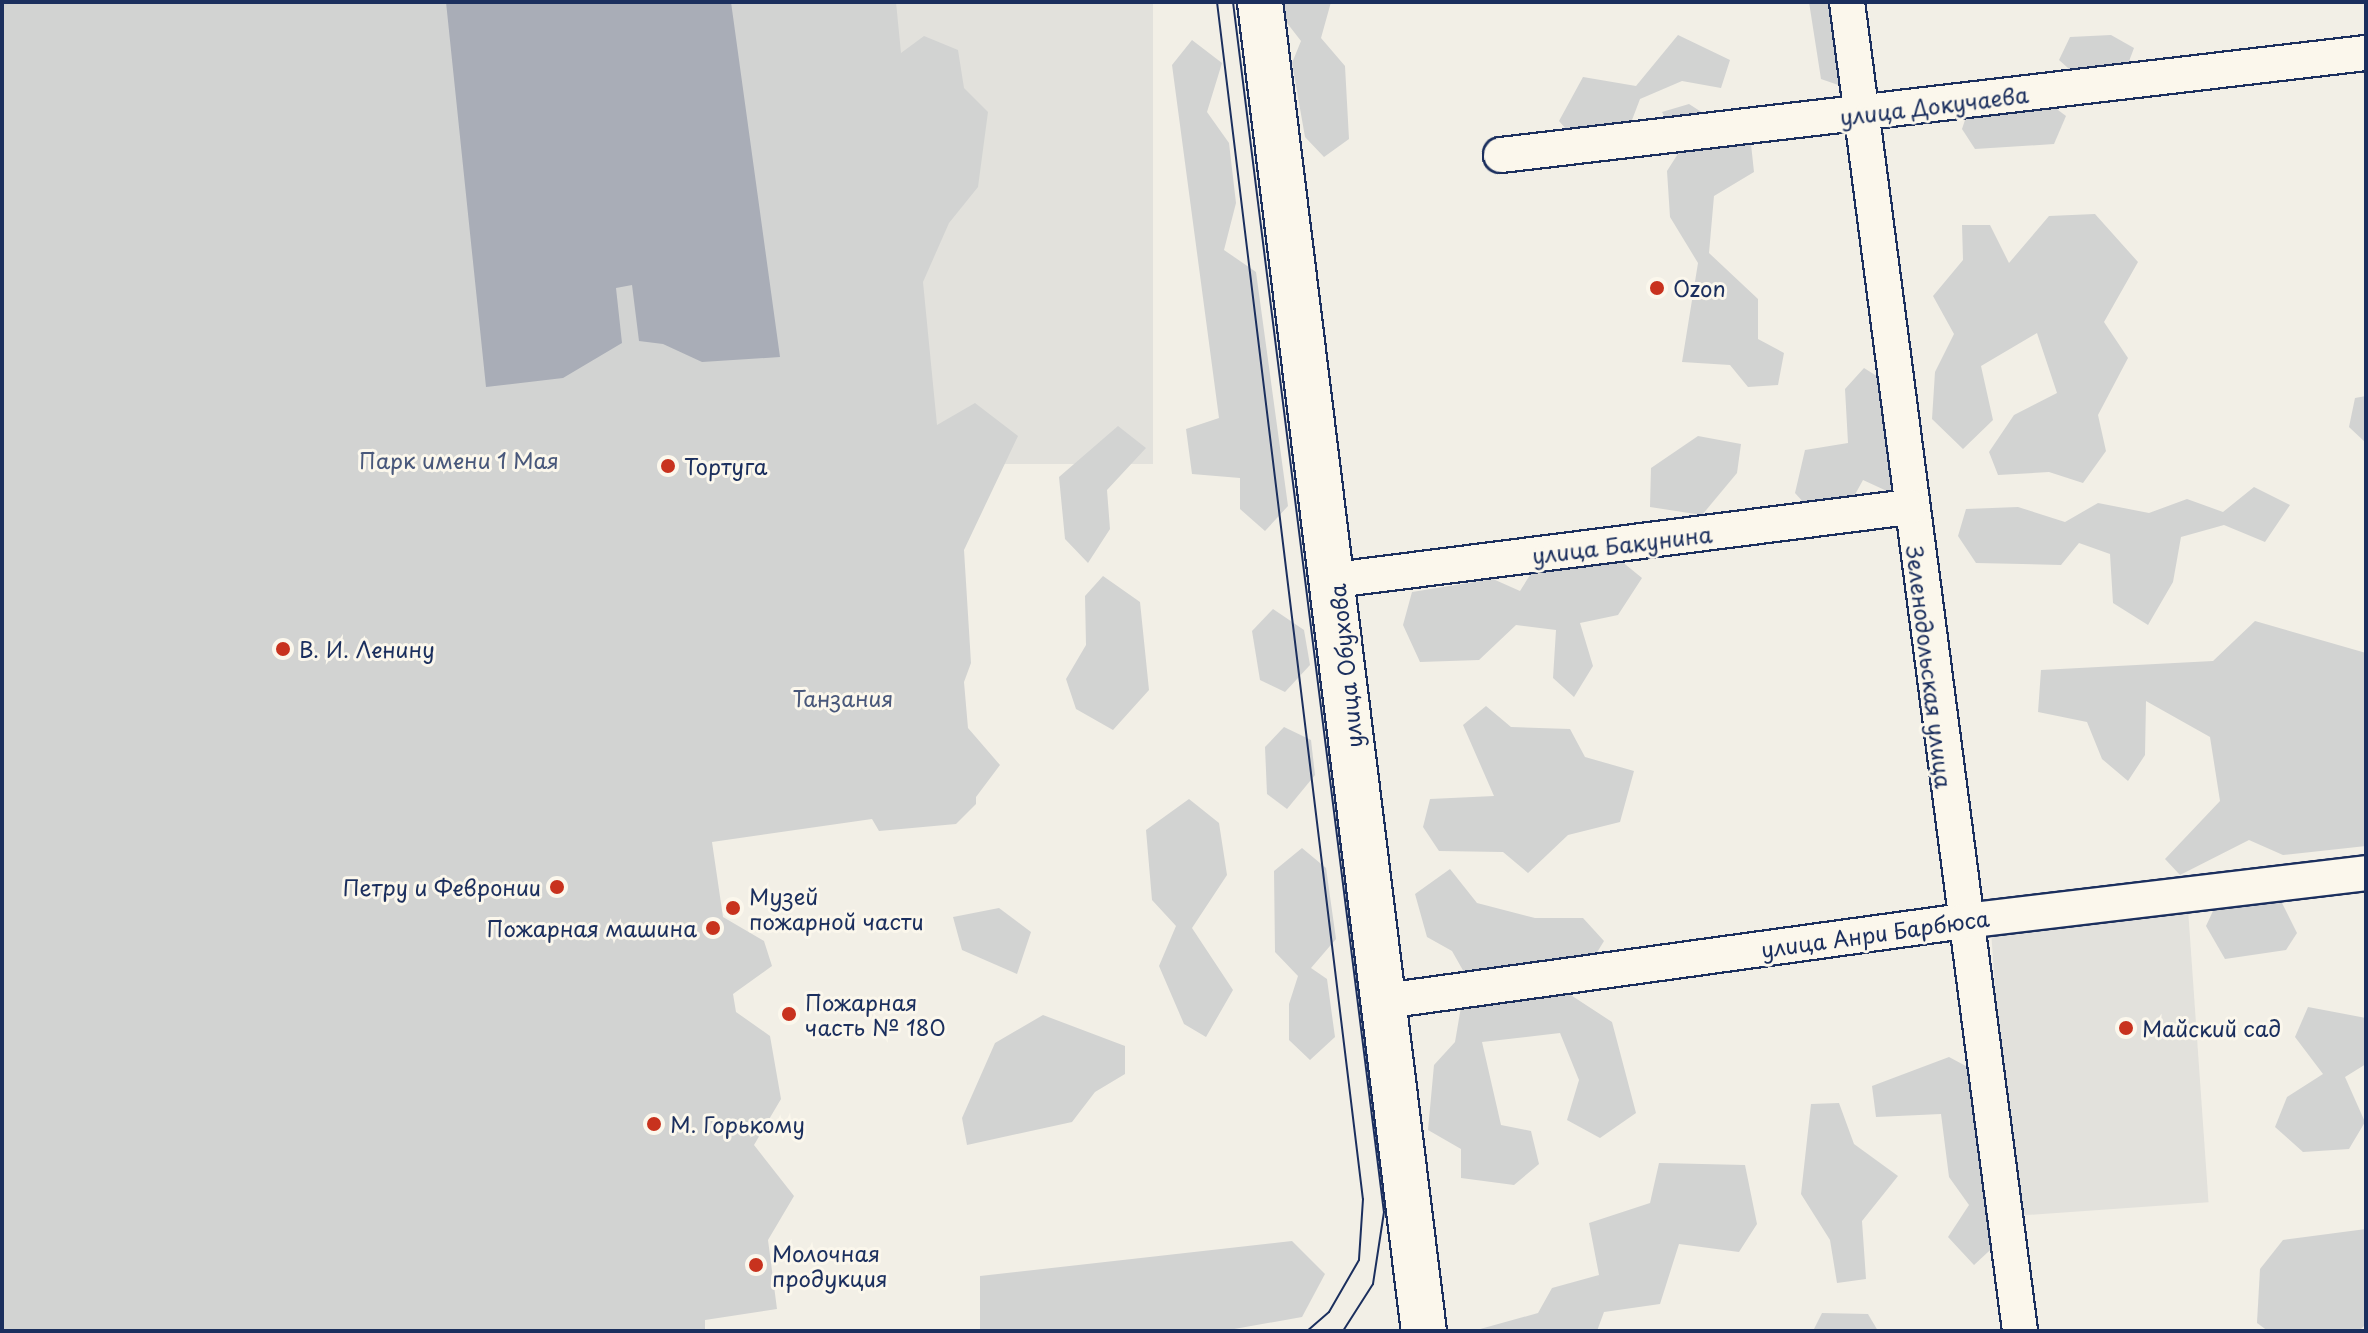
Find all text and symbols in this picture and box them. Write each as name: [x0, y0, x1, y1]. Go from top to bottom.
street label: улица Докучаева: [1838, 80, 2030, 130]
place label: Ozon: [1673, 275, 1726, 301]
marker: Ozon: [1648, 279, 1666, 297]
park label: Парк имени 1 Мая: [357, 447, 561, 473]
place label: Тортуга: [684, 453, 768, 479]
marker: Тортуга: [659, 457, 677, 475]
street label: улица Бакунина: [1530, 520, 1714, 568]
street label: Зеленодольская улица: [1902, 543, 1958, 791]
street label: улица Обухова: [1323, 582, 1367, 750]
place label: В. И. Ленину: [299, 636, 436, 662]
marker: В. И. Ленину: [274, 640, 292, 658]
park label: Танзания: [793, 685, 893, 711]
place label: Петру и Февронии: [341, 874, 541, 900]
marker: Петру и Февронии: [548, 878, 566, 896]
place label: Музей пожарной части: [749, 882, 925, 934]
marker: Музей пожарной части: [724, 899, 742, 917]
street label: улица Анри Барбюса: [1758, 904, 1992, 962]
place label: Пожарная машина: [486, 915, 697, 941]
marker: Пожарная машина: [704, 919, 722, 937]
place label: Пожарная часть № 180: [805, 988, 946, 1040]
marker: Пожарная часть № 180: [780, 1005, 798, 1023]
place label: Майский сад: [2142, 1015, 2283, 1041]
marker: Майский сад: [2117, 1019, 2135, 1037]
place label: М. Горькому: [670, 1111, 805, 1137]
marker: М. Горькому: [645, 1115, 663, 1133]
place label: Молочная продукция: [772, 1239, 888, 1290]
marker: Молочная продукция: [747, 1256, 765, 1274]

